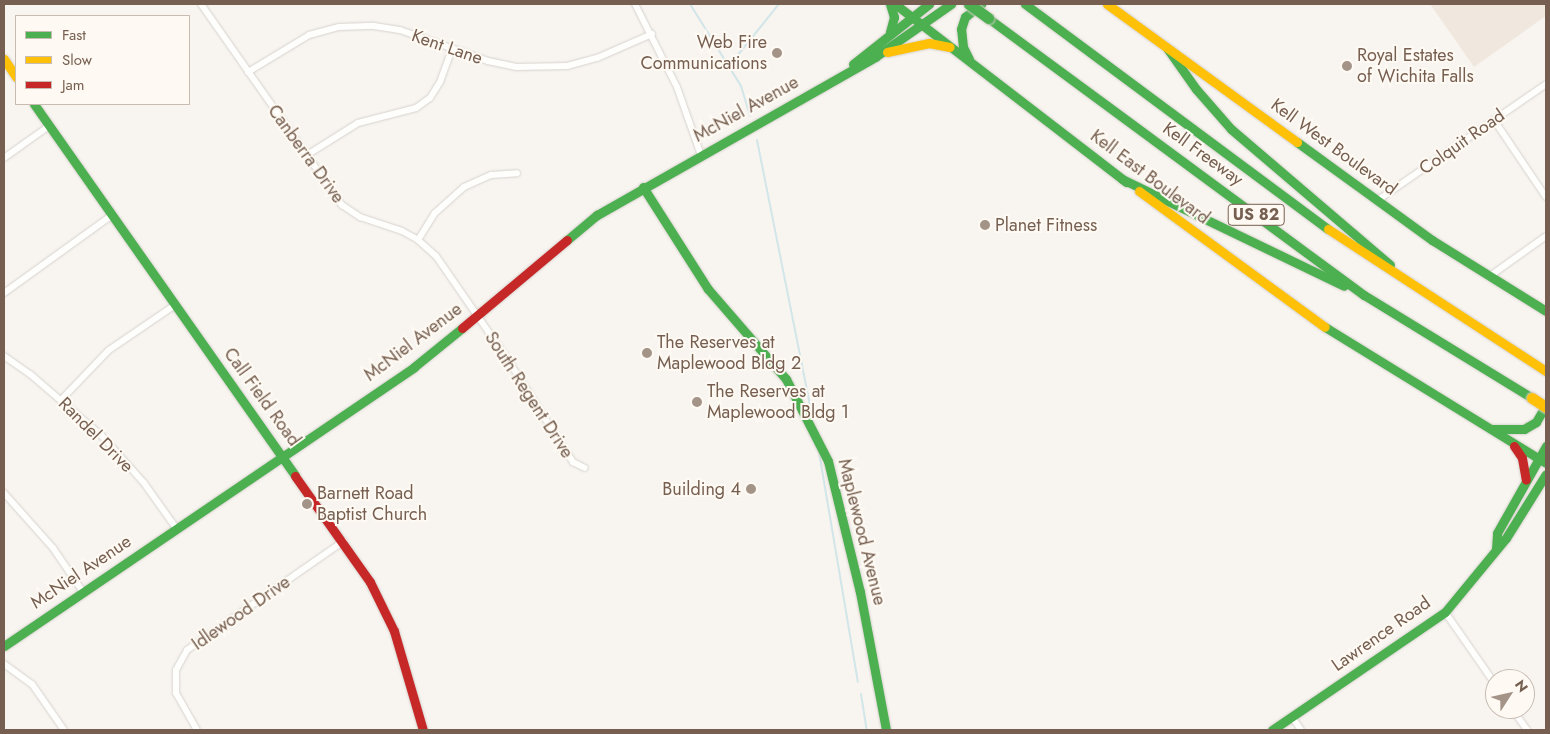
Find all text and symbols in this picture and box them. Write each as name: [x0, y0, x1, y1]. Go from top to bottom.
legend: [15, 15, 190, 105]
text: Fast: [62, 24, 86, 46]
street label: Kent Lane: [409, 25, 485, 69]
place label: Web Fire Communications: [640, 32, 767, 74]
place label: Royal Estates of Wichita Falls: [1357, 45, 1474, 88]
marker: Web Fire Communications: [771, 47, 783, 59]
text: Slow: [62, 49, 92, 71]
marker: Royal Estates of Wichita Falls: [1341, 60, 1353, 72]
street label: McNiel Avenue: [690, 71, 802, 147]
text: Jam: [62, 74, 85, 96]
street label: Kell West Boulevard: [1267, 94, 1401, 200]
street label: Canberra Drive: [263, 101, 349, 207]
street label: Colquit Road: [1415, 105, 1509, 179]
street label: Kell Freeway: [1159, 118, 1247, 190]
street label: Kell East Boulevard: [1086, 125, 1214, 229]
road number: US 82: [1227, 202, 1285, 228]
place label: Planet Fitness: [995, 214, 1097, 236]
marker: Planet Fitness: [979, 219, 991, 231]
street label: McNiel Avenue: [360, 298, 466, 386]
street label: South Regent Drive: [480, 328, 578, 462]
place label: The Reserves at Maplewood Bldg 2: [657, 332, 801, 374]
street label: Call Field Road: [219, 344, 305, 450]
marker: The Reserves at Maplewood Bldg 2: [641, 347, 653, 359]
place label: The Reserves at Maplewood Bldg 1: [707, 381, 849, 424]
street label: Randel Drive: [54, 393, 138, 477]
marker: The Reserves at Maplewood Bldg 1: [691, 396, 703, 408]
street label: Maplewood Avenue: [833, 457, 891, 607]
place label: Building 4: [662, 478, 741, 500]
place label: Barnett Road Baptist Church: [317, 483, 427, 526]
marker: Building 4: [745, 483, 757, 495]
marker: Barnett Road Baptist Church: [301, 498, 313, 510]
street label: McNiel Avenue: [27, 530, 135, 614]
street label: Idlewood Drive: [188, 571, 294, 655]
street label: Lawrence Road: [1327, 592, 1435, 676]
north arrow: [1485, 669, 1535, 719]
text: N: [1510, 676, 1533, 696]

